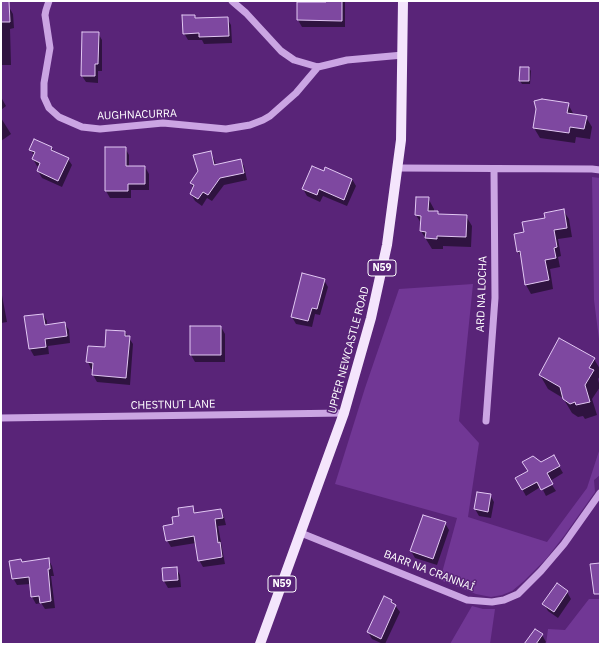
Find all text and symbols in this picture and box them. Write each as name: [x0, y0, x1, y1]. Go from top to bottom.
street label: AUGHNACURRA: [97, 107, 177, 123]
street label: ARD NA LOCHA: [474, 256, 490, 332]
road number: N59: [368, 260, 396, 276]
street label: UPPER NEWCASTLE ROAD: [326, 285, 372, 415]
street label: CHESTNUT LANE: [131, 398, 215, 412]
street label: BARR NA CRANNAÍ: [382, 548, 476, 594]
road number: N59: [268, 576, 296, 592]

